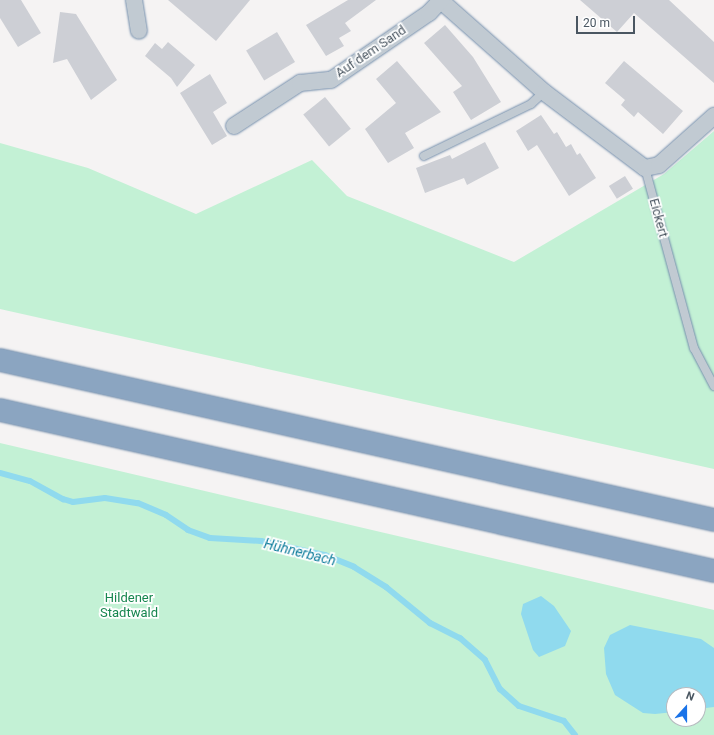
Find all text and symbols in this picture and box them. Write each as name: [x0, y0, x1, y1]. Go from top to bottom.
scale bar: [578, 8, 637, 34]
text: 20 m: [583, 16, 610, 30]
street label: Auf dem Sand: [333, 23, 409, 81]
street label: Eickert: [645, 197, 671, 239]
water label: Hühnerbach: [262, 535, 338, 569]
park label: Hildener Stadtwald: [100, 591, 158, 622]
north arrow: [666, 687, 706, 727]
text: N: [684, 689, 696, 704]

